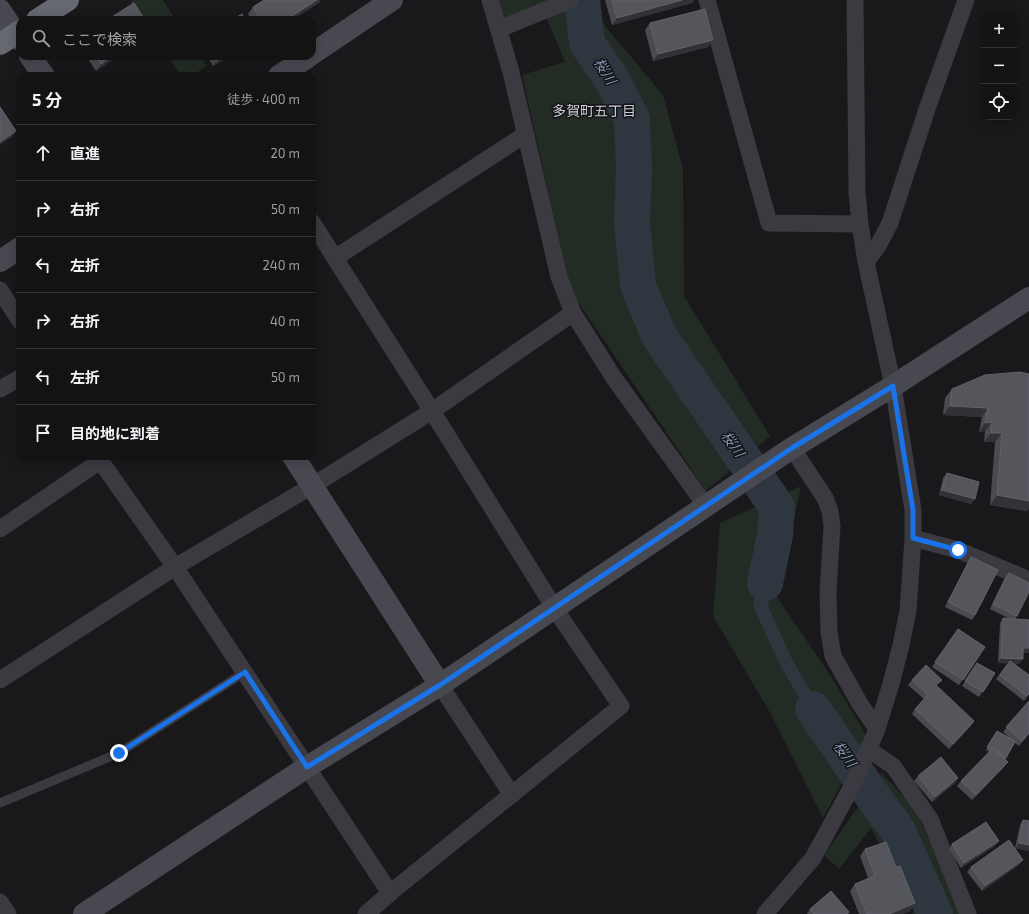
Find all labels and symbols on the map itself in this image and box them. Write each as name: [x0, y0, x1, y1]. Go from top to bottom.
water label: 桜川: [591, 54, 621, 89]
district label: 多賀町五丁目: [552, 102, 636, 119]
water label: 桜川: [718, 427, 750, 462]
route start: [949, 541, 967, 559]
water label: 桜川: [830, 737, 862, 772]
route end: [110, 744, 128, 762]

